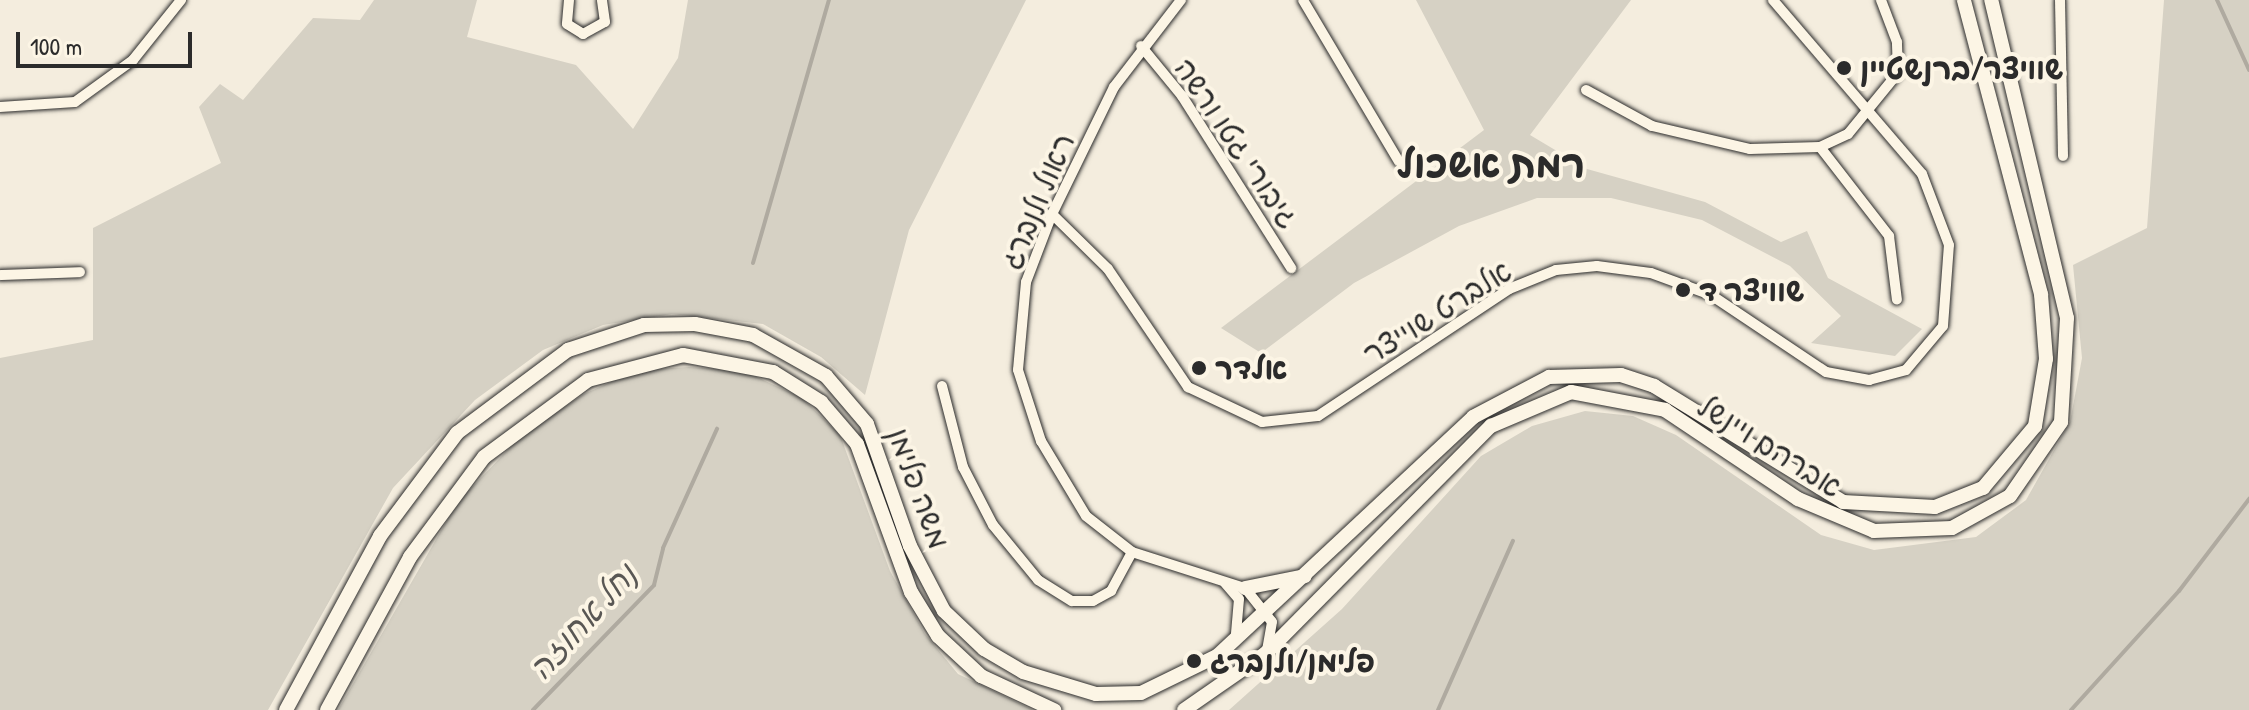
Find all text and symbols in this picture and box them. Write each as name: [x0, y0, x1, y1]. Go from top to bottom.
scale bar: [20, 16, 196, 66]
text: 100 m: [30, 30, 82, 62]
place label: שוויצר/ברנשטיין: [1860, 50, 2063, 86]
street label: גיבורי גטו ורשה: [1167, 51, 1307, 235]
marker: שוויצר/ברנשטיין: [1835, 59, 1853, 77]
street label: ראול ולנברג: [992, 128, 1082, 274]
district label: רמת אשכול: [1397, 141, 1585, 187]
street label: אלברט שוייצר: [1356, 252, 1518, 372]
place label: שוויצר ד: [1699, 272, 1804, 308]
marker: שוויצר ד: [1674, 281, 1692, 299]
place label: אלדר: [1215, 350, 1287, 386]
marker: אלדר: [1190, 359, 1208, 377]
street label: אברהם ויינשל: [1691, 387, 1849, 505]
street label: משה פלימן: [881, 423, 957, 553]
water label: נחל אחוזה: [521, 556, 645, 688]
place label: פלימן/ולנברג: [1210, 643, 1375, 679]
marker: פלימן/ולנברג: [1185, 652, 1203, 670]

